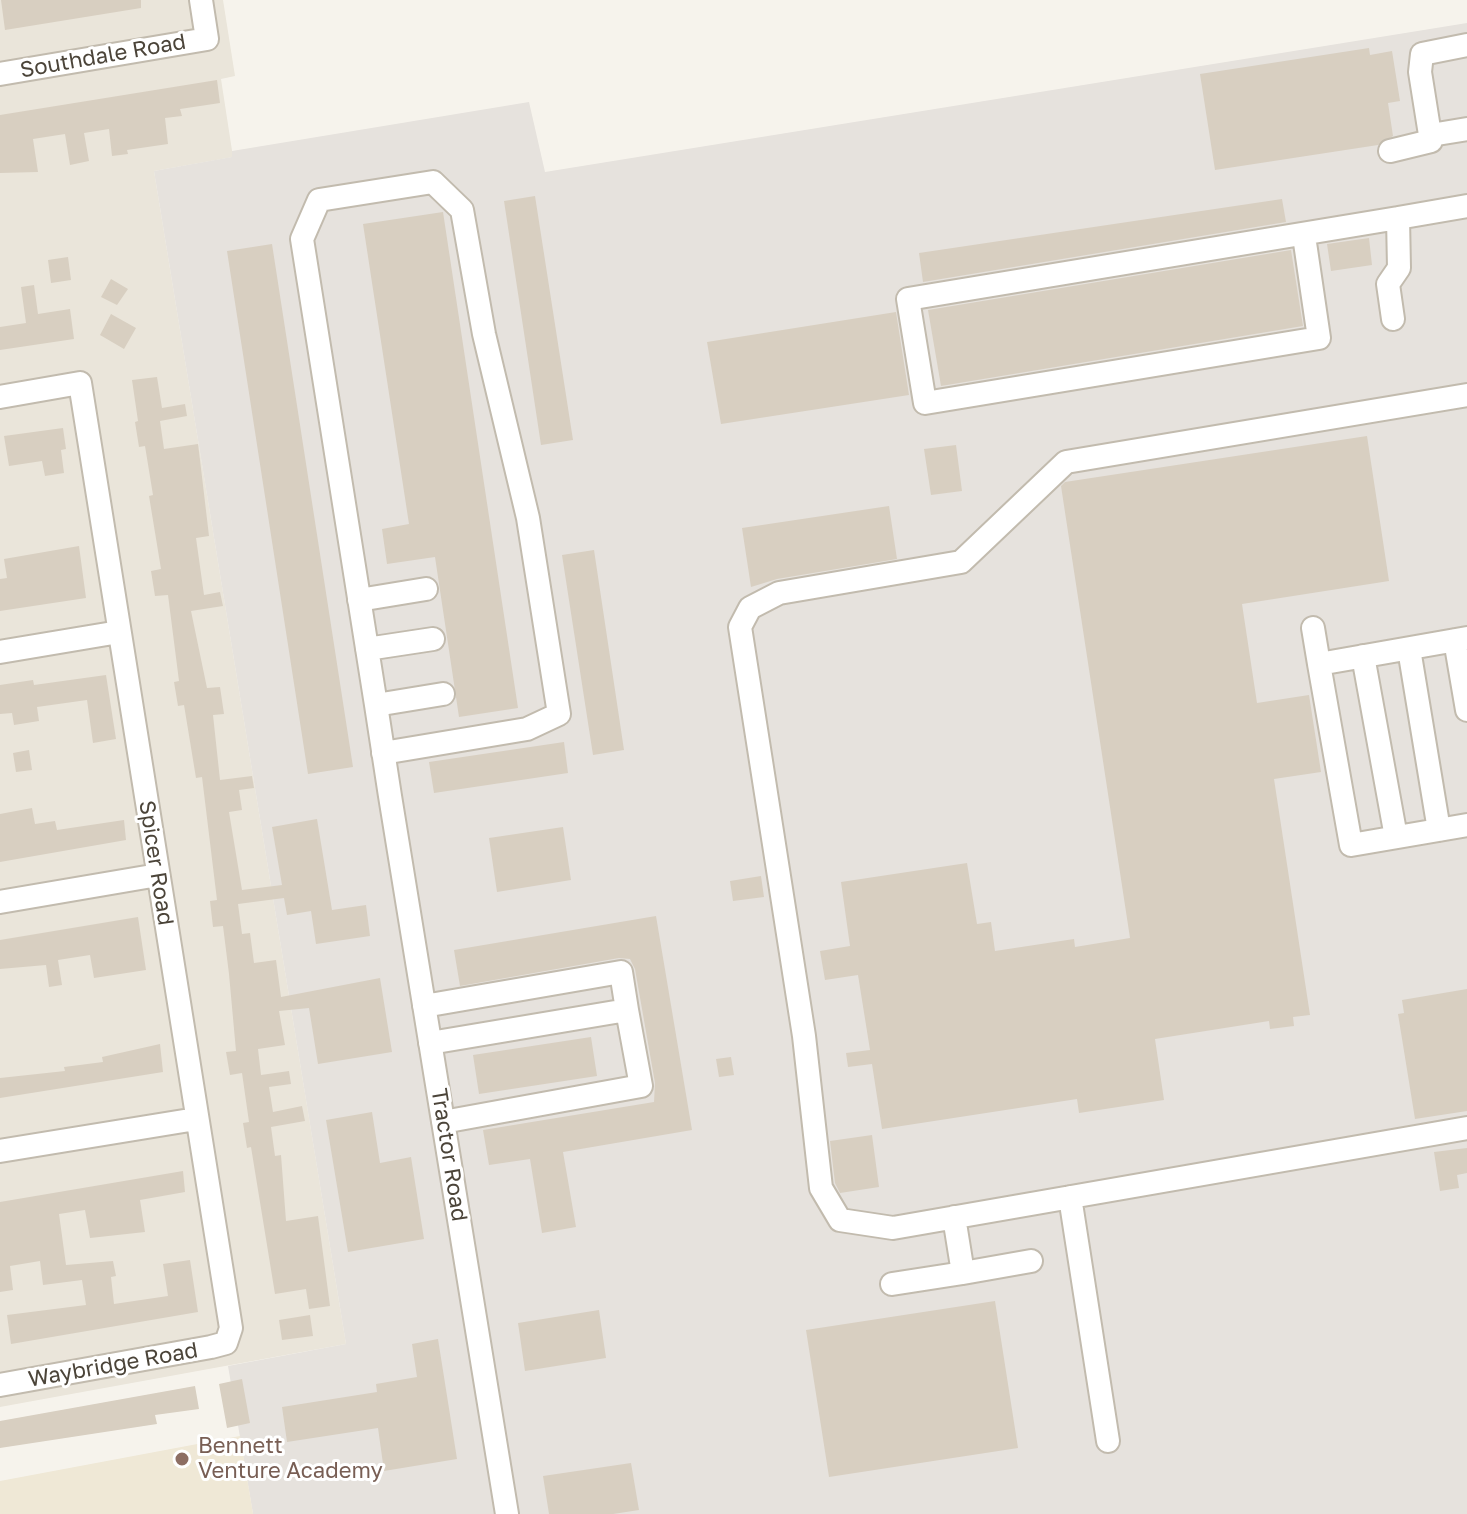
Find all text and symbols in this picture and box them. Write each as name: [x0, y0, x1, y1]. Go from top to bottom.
street label: Southdale Road: [18, 28, 188, 84]
street label: Spicer Road: [133, 799, 179, 927]
street label: Tractor Road: [425, 1087, 473, 1223]
street label: Waybridge Road: [26, 1337, 200, 1393]
place label: Bennett Venture Academy: [198, 1433, 383, 1484]
marker: Bennett Venture Academy: [173, 1450, 191, 1468]

